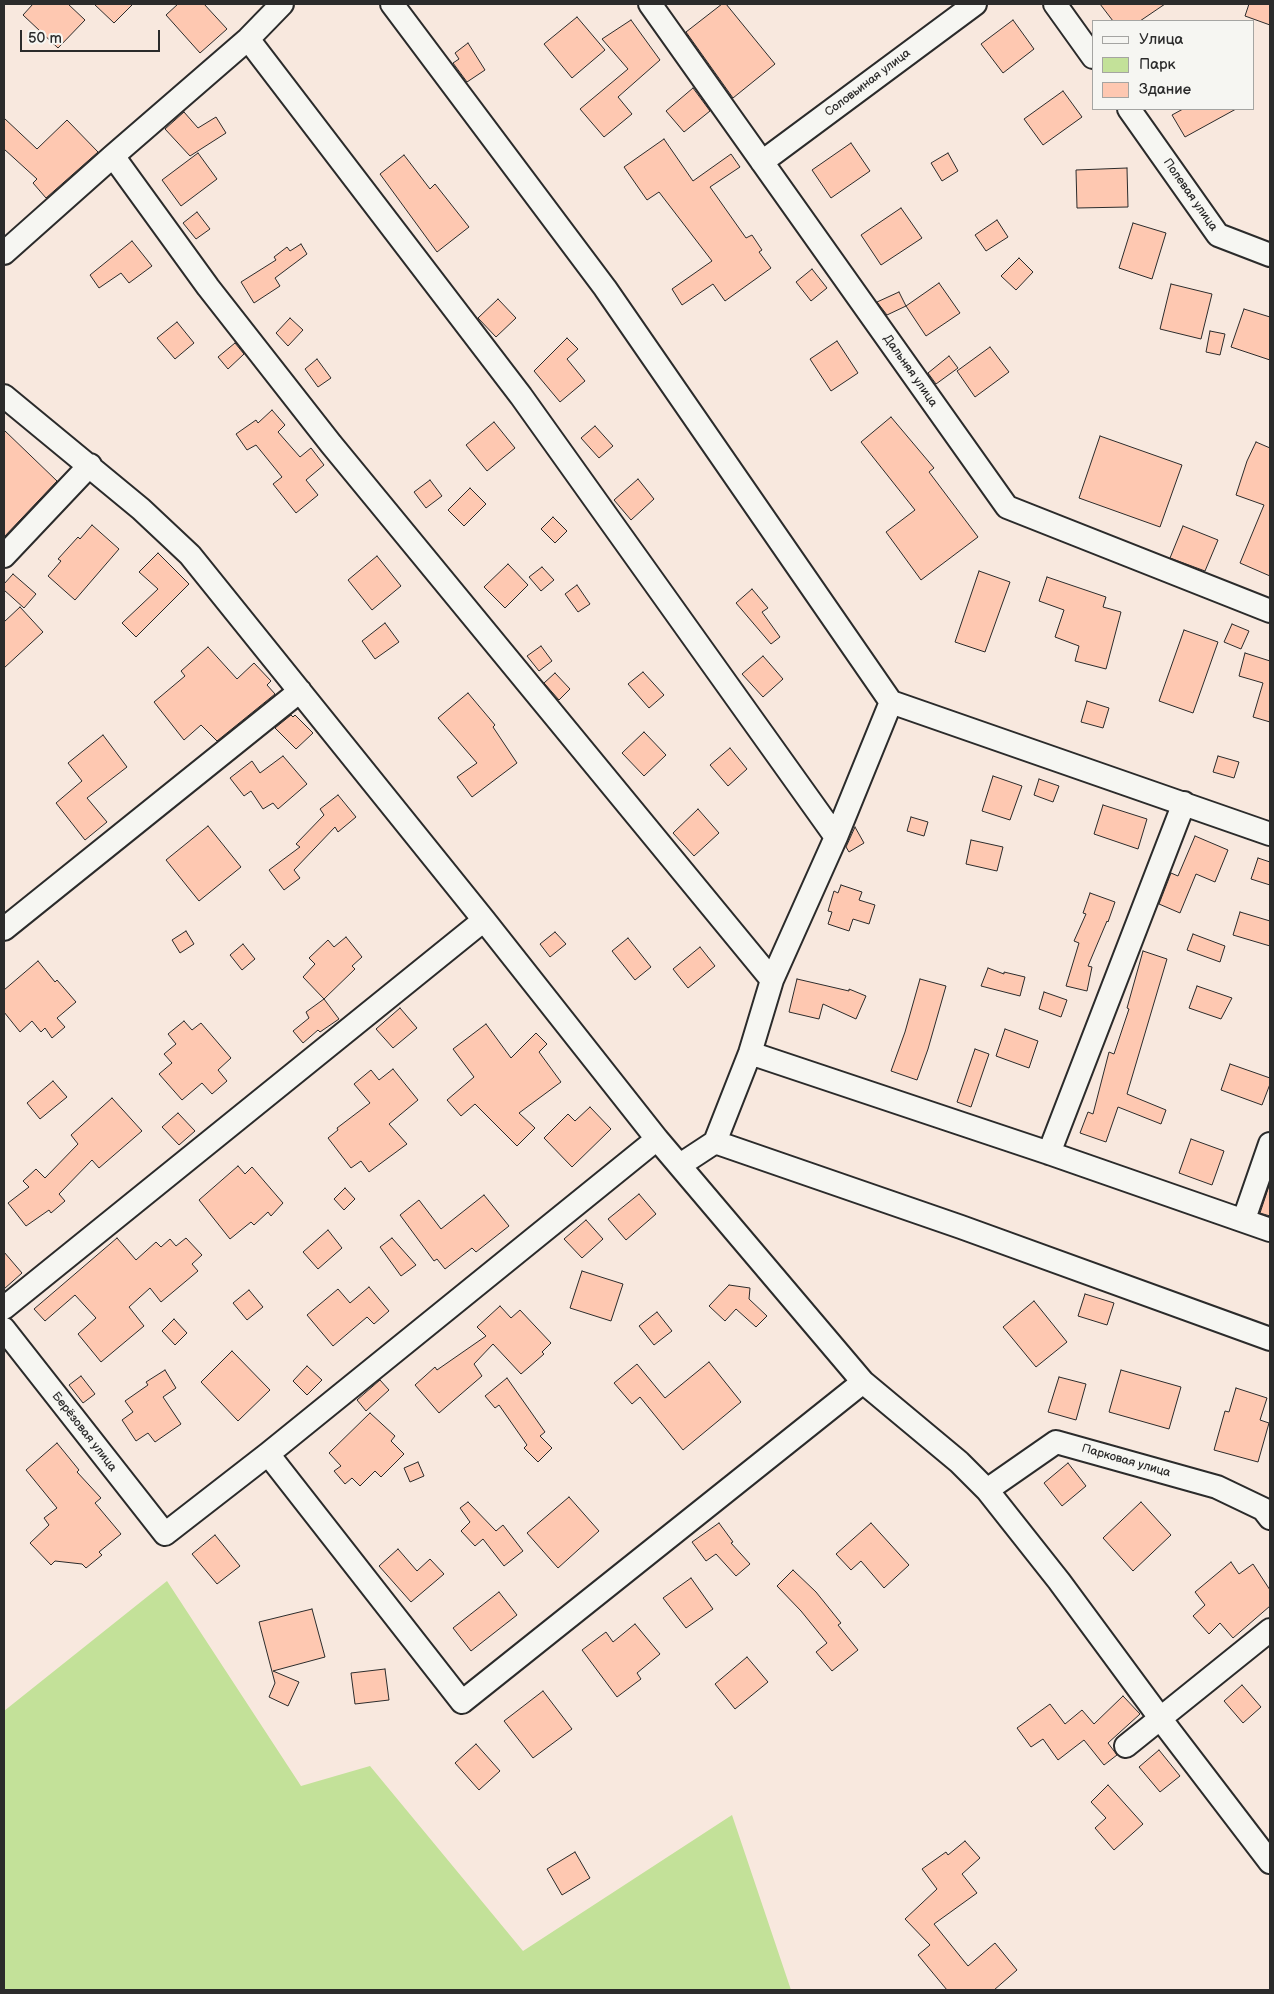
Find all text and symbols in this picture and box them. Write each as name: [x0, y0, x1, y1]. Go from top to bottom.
scale bar: [22, 20, 162, 52]
legend: [1092, 20, 1254, 110]
text: 50 m: [28, 29, 62, 48]
text: Улица: [1139, 30, 1183, 49]
street label: Соловьиная улица: [822, 46, 914, 120]
text: Парк: [1139, 55, 1176, 74]
text: Здание: [1139, 80, 1191, 99]
street label: Полевая улица: [1160, 156, 1220, 234]
street label: Дальняя улица: [880, 332, 940, 410]
street label: Берёзовая улица: [49, 1389, 119, 1475]
street label: Парковая улица: [1080, 1441, 1172, 1481]

